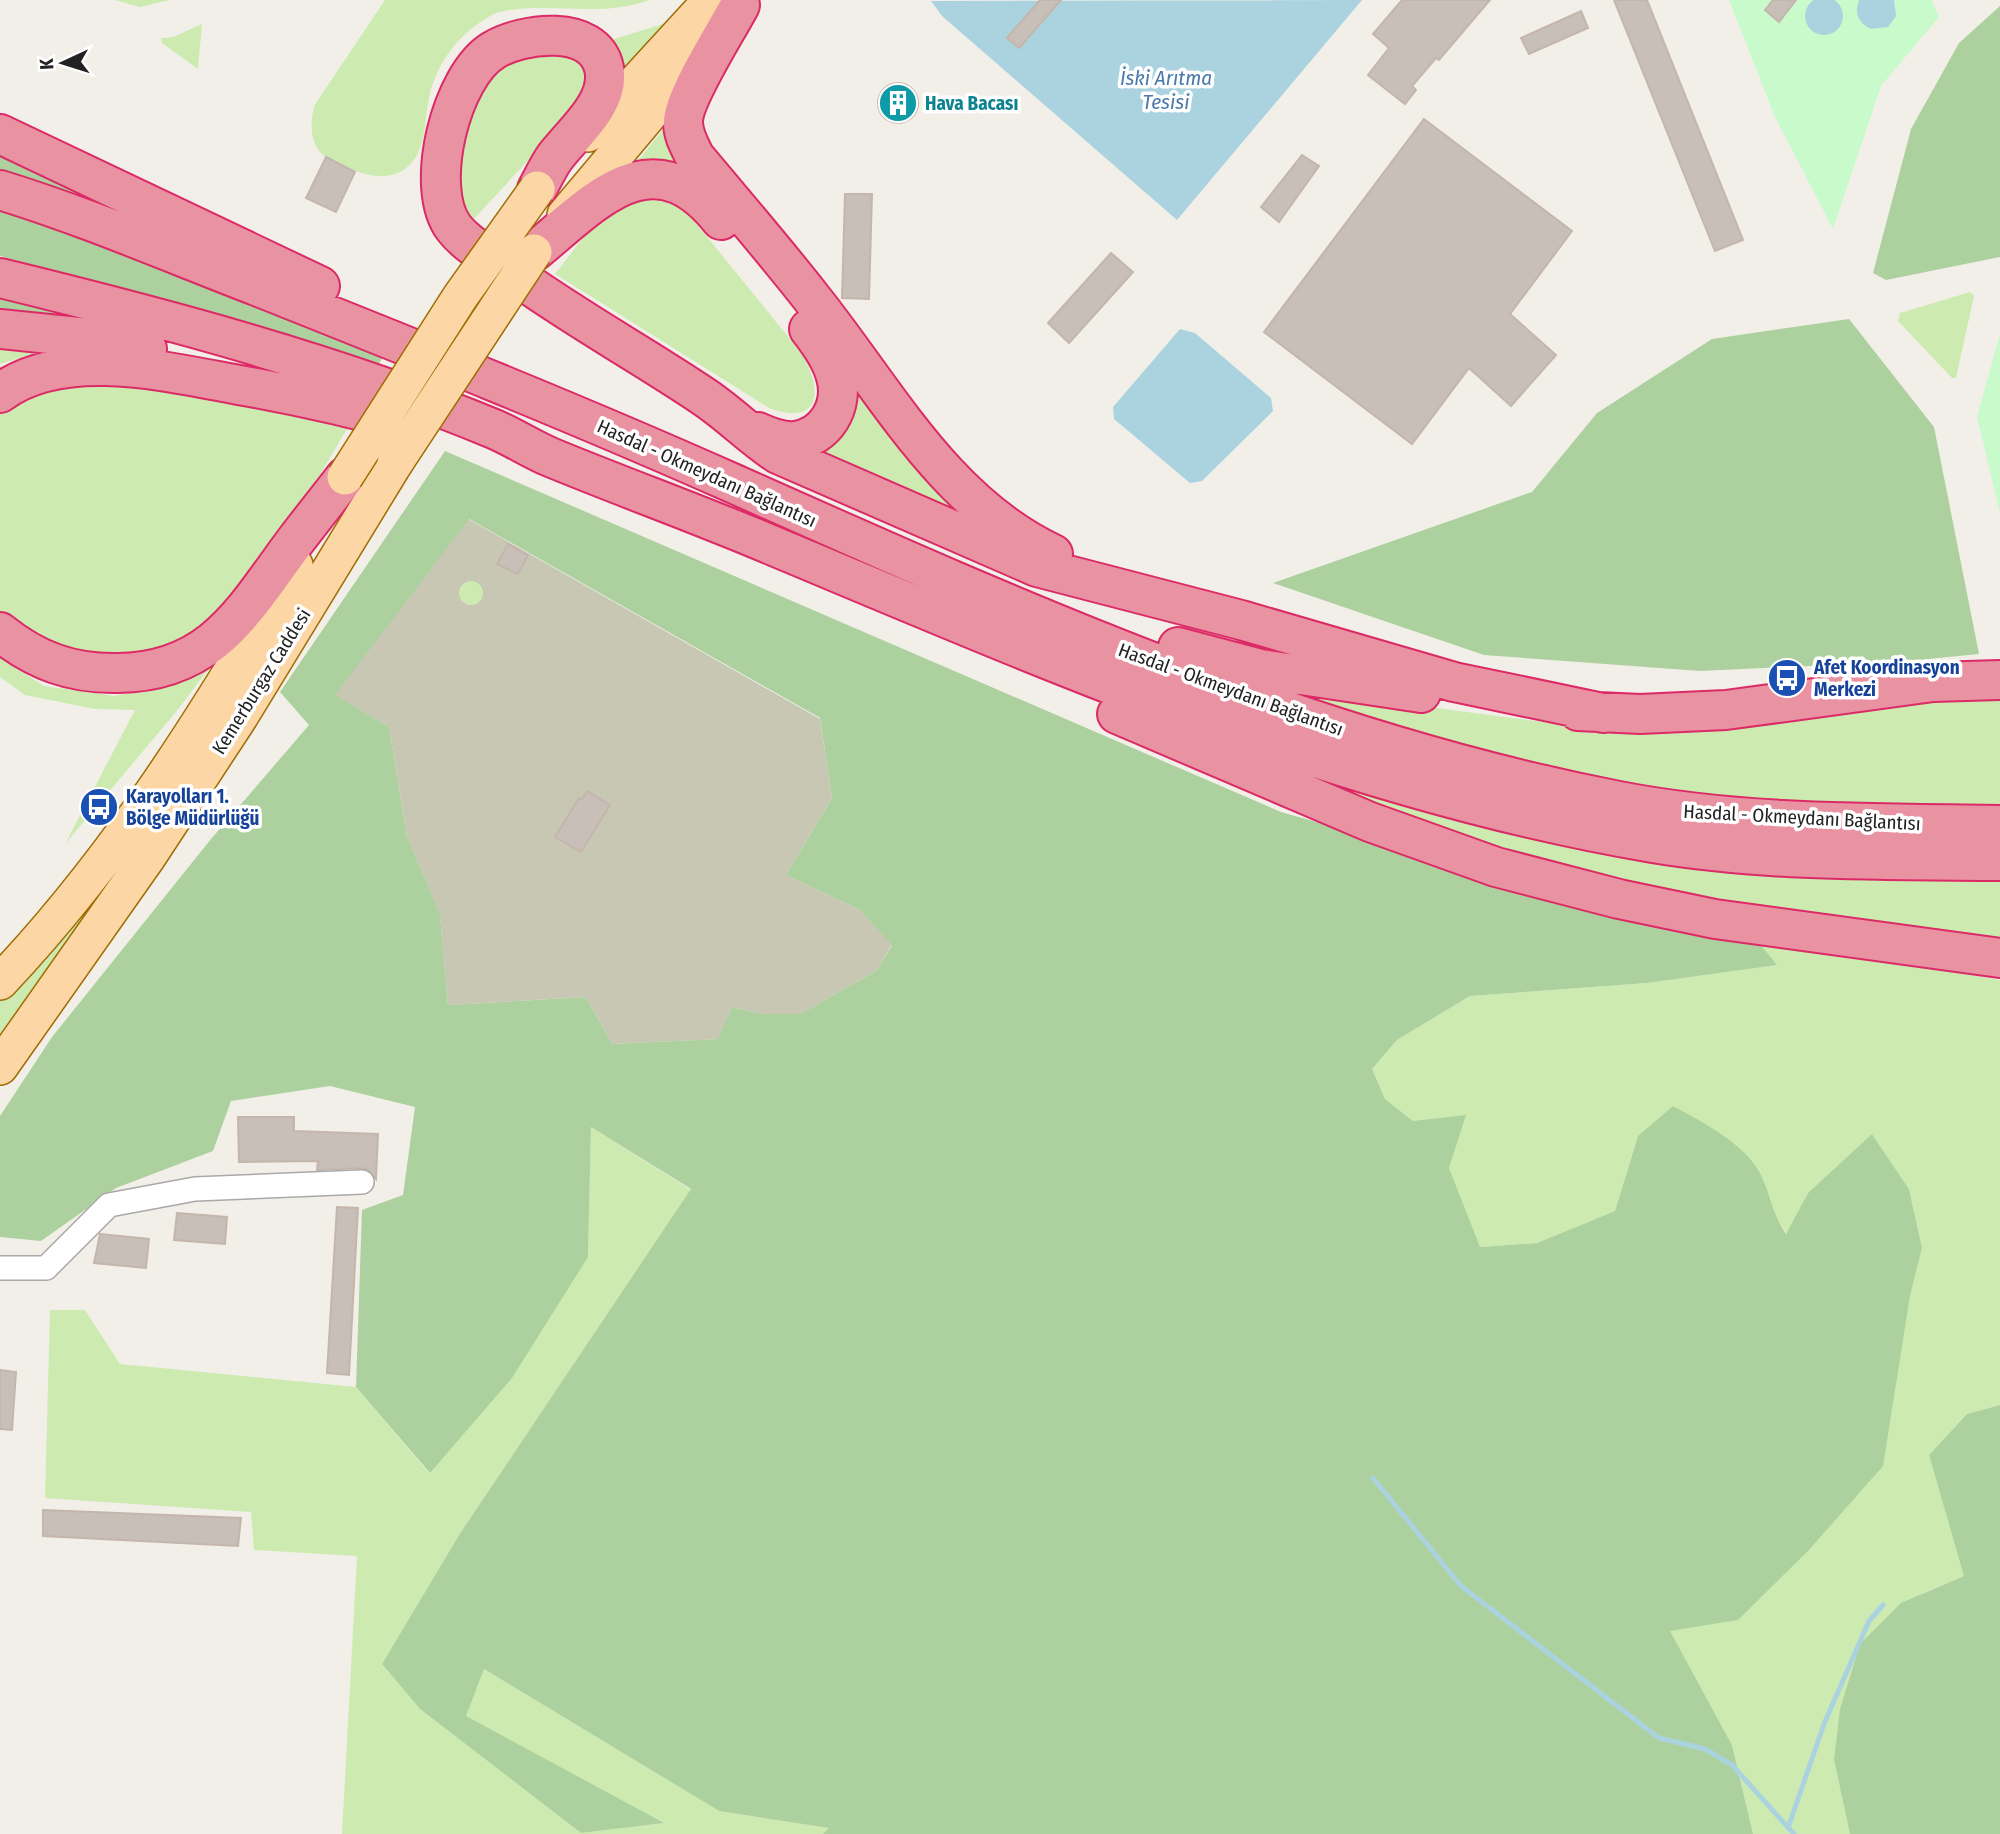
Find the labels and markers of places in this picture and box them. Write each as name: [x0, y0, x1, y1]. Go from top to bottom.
building icon: Hava Bacası: [877, 82, 919, 124]
place label: Hava Bacası: [925, 92, 1018, 115]
place label: Afet Koordinasyon Merkezi: [1813, 656, 1960, 701]
bus stop icon: Afet Koordinasyon Merkezi: [1766, 657, 1808, 699]
place label: Karayolları 1. Bölge Müdürlüğü: [126, 785, 259, 830]
bus stop icon: Karayolları 1. Bölge Müdürlüğü: [78, 786, 120, 828]

